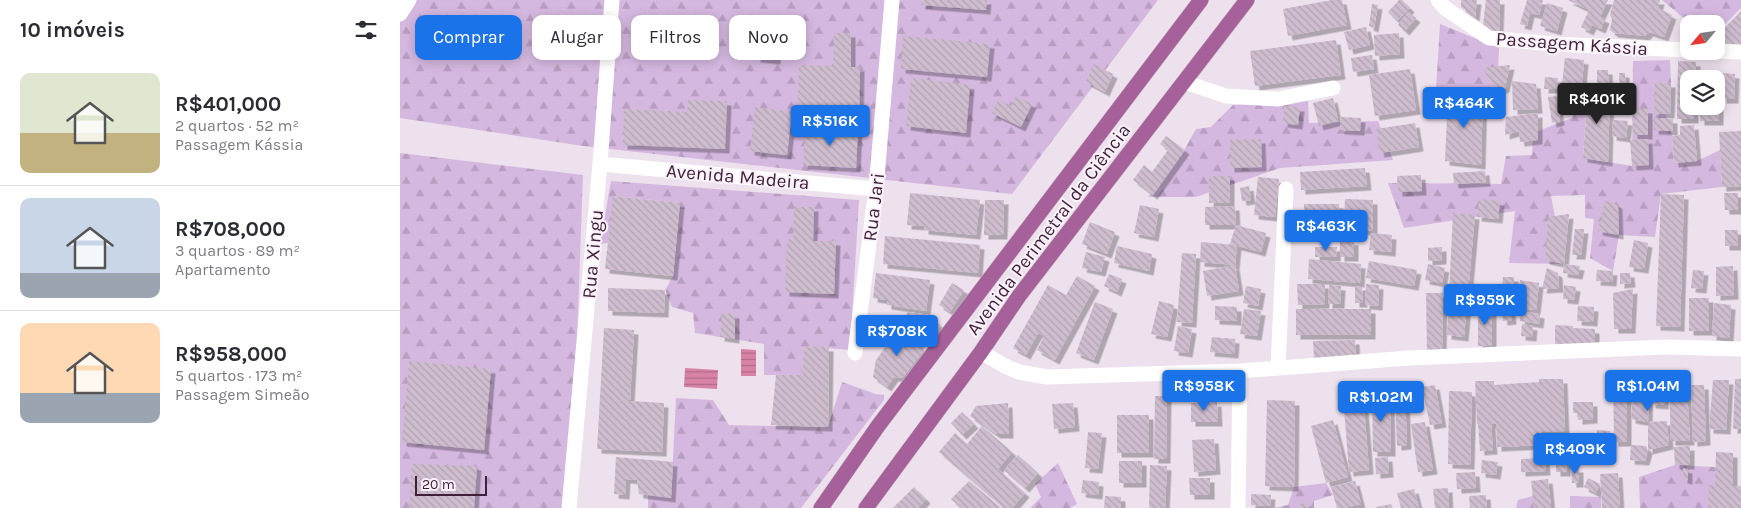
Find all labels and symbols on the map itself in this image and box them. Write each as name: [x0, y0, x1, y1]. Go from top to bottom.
north arrow: [1680, 15, 1725, 60]
street label: Passagem Kássia: [1495, 28, 1649, 60]
pin: R$401K: [1556, 82, 1638, 125]
pin: R$464K: [1423, 86, 1505, 129]
pin: R$516K: [789, 104, 871, 147]
street label: Avenida Perimetral da Ciência: [962, 120, 1135, 339]
street label: Avenida Madeira: [665, 160, 810, 194]
street label: Rua Jari: [859, 172, 889, 243]
street label: Rua Xingu: [578, 208, 608, 300]
pin: R$463K: [1285, 210, 1367, 252]
pin: R$959K: [1444, 284, 1526, 326]
pin: R$708K: [856, 314, 938, 357]
pin: R$958K: [1163, 370, 1245, 412]
pin: R$1.04M: [1602, 370, 1694, 412]
pin: R$1.02M: [1335, 380, 1427, 423]
pin: R$409K: [1534, 432, 1616, 475]
scale bar: [415, 473, 488, 496]

